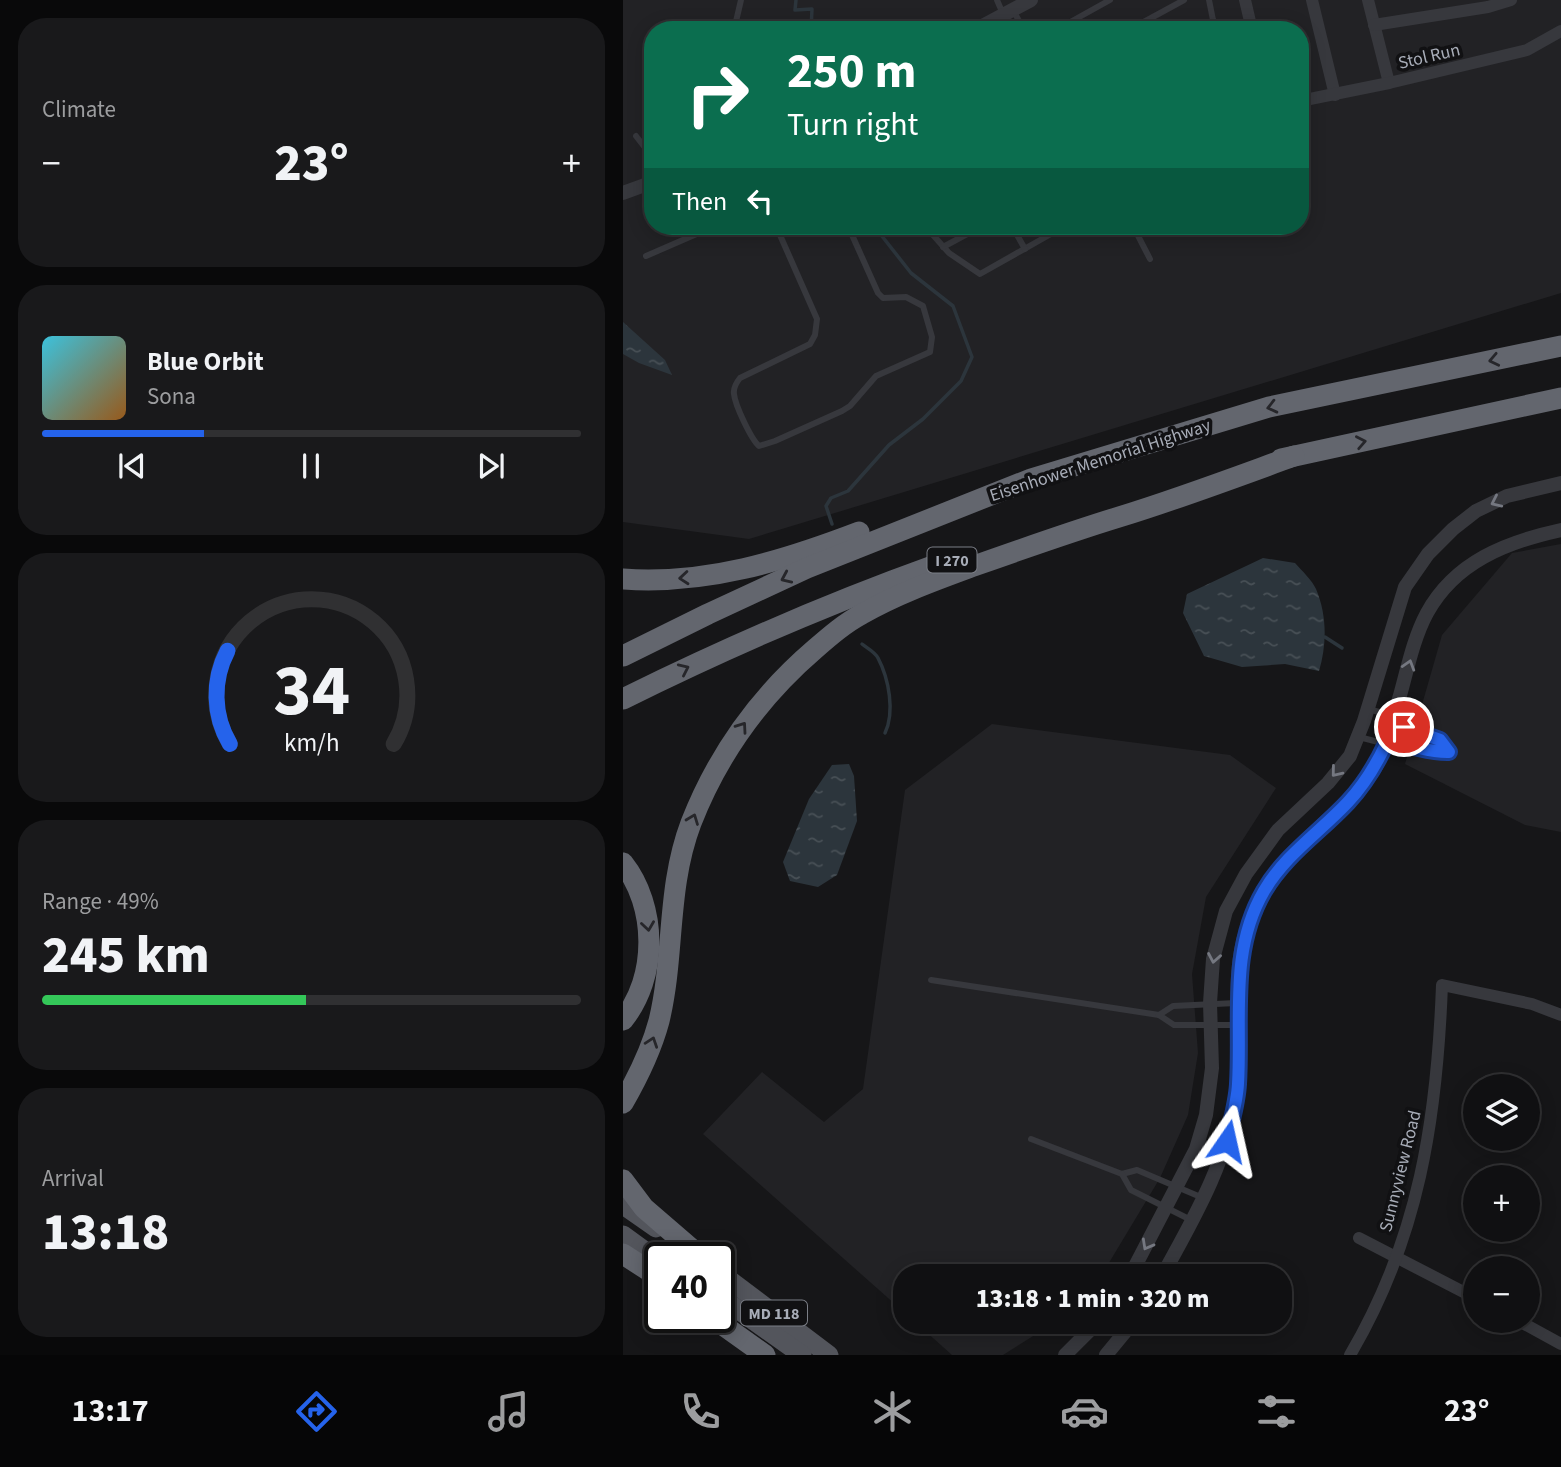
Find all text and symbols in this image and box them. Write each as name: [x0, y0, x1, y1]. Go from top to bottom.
text: 250 m: [787, 37, 916, 107]
street label: Stol Run: [1396, 37, 1463, 76]
icon: right: [672, 49, 763, 140]
text: Climate: [42, 93, 116, 126]
text: Turn right: [787, 102, 918, 148]
text: 23°: [274, 127, 349, 201]
text: −: [42, 137, 61, 191]
text: +: [562, 137, 581, 191]
icon: left: [741, 182, 779, 220]
text: Then: [672, 183, 727, 220]
text: Blue Orbit: [147, 343, 264, 380]
one-way arrow: [1488, 352, 1500, 367]
text: Sona: [147, 380, 196, 413]
one-way arrow: [1266, 399, 1278, 413]
street label: Eisenhower Memorial Highway: [986, 413, 1215, 508]
one-way arrow: [1355, 436, 1367, 451]
icon: previous: [113, 447, 151, 485]
icon: pause: [292, 447, 330, 485]
icon: next: [472, 447, 510, 485]
one-way arrow: [1491, 494, 1503, 508]
road number: I 270: [927, 548, 977, 572]
one-way arrow: [678, 570, 689, 585]
one-way arrow: [781, 570, 793, 584]
text: 34: [273, 639, 350, 743]
one-way arrow: [1400, 659, 1415, 671]
one-way arrow: [677, 663, 689, 677]
pin: [1374, 697, 1434, 757]
icon: arrive: [1385, 708, 1423, 746]
one-way arrow: [734, 722, 746, 735]
text: km/h: [284, 724, 339, 760]
one-way arrow: [1332, 765, 1345, 777]
one-way arrow: [685, 814, 699, 826]
text: Range · 49%: [42, 885, 159, 918]
text: 245 km: [42, 919, 210, 993]
one-way arrow: [640, 920, 655, 932]
one-way arrow: [1208, 952, 1223, 964]
one-way arrow: [644, 1036, 658, 1048]
map controls: [1463, 1074, 1540, 1333]
button: layers: [1463, 1074, 1540, 1151]
position arrow: [1190, 1104, 1264, 1178]
street label: Sunnyview Road: [1373, 1108, 1428, 1235]
text: Arrival: [42, 1162, 104, 1195]
button: +: [1463, 1165, 1540, 1242]
text: 13:18: [42, 1196, 169, 1270]
one-way arrow: [1142, 1238, 1155, 1251]
speed limit sign: 40: [644, 1242, 735, 1333]
button: −: [1463, 1256, 1540, 1333]
text: 13:18 · 1 min · 320 m: [976, 1280, 1209, 1317]
road number: MD 118: [741, 1301, 807, 1326]
icon: directions: [292, 1387, 341, 1436]
icon: music: [484, 1387, 533, 1436]
icon: phone: [676, 1387, 725, 1436]
icon: climate: [868, 1387, 917, 1436]
icon: car: [1060, 1387, 1109, 1436]
icon: filters: [1252, 1387, 1301, 1436]
text: 13:17: [72, 1388, 149, 1434]
text: 23°: [1444, 1388, 1489, 1434]

